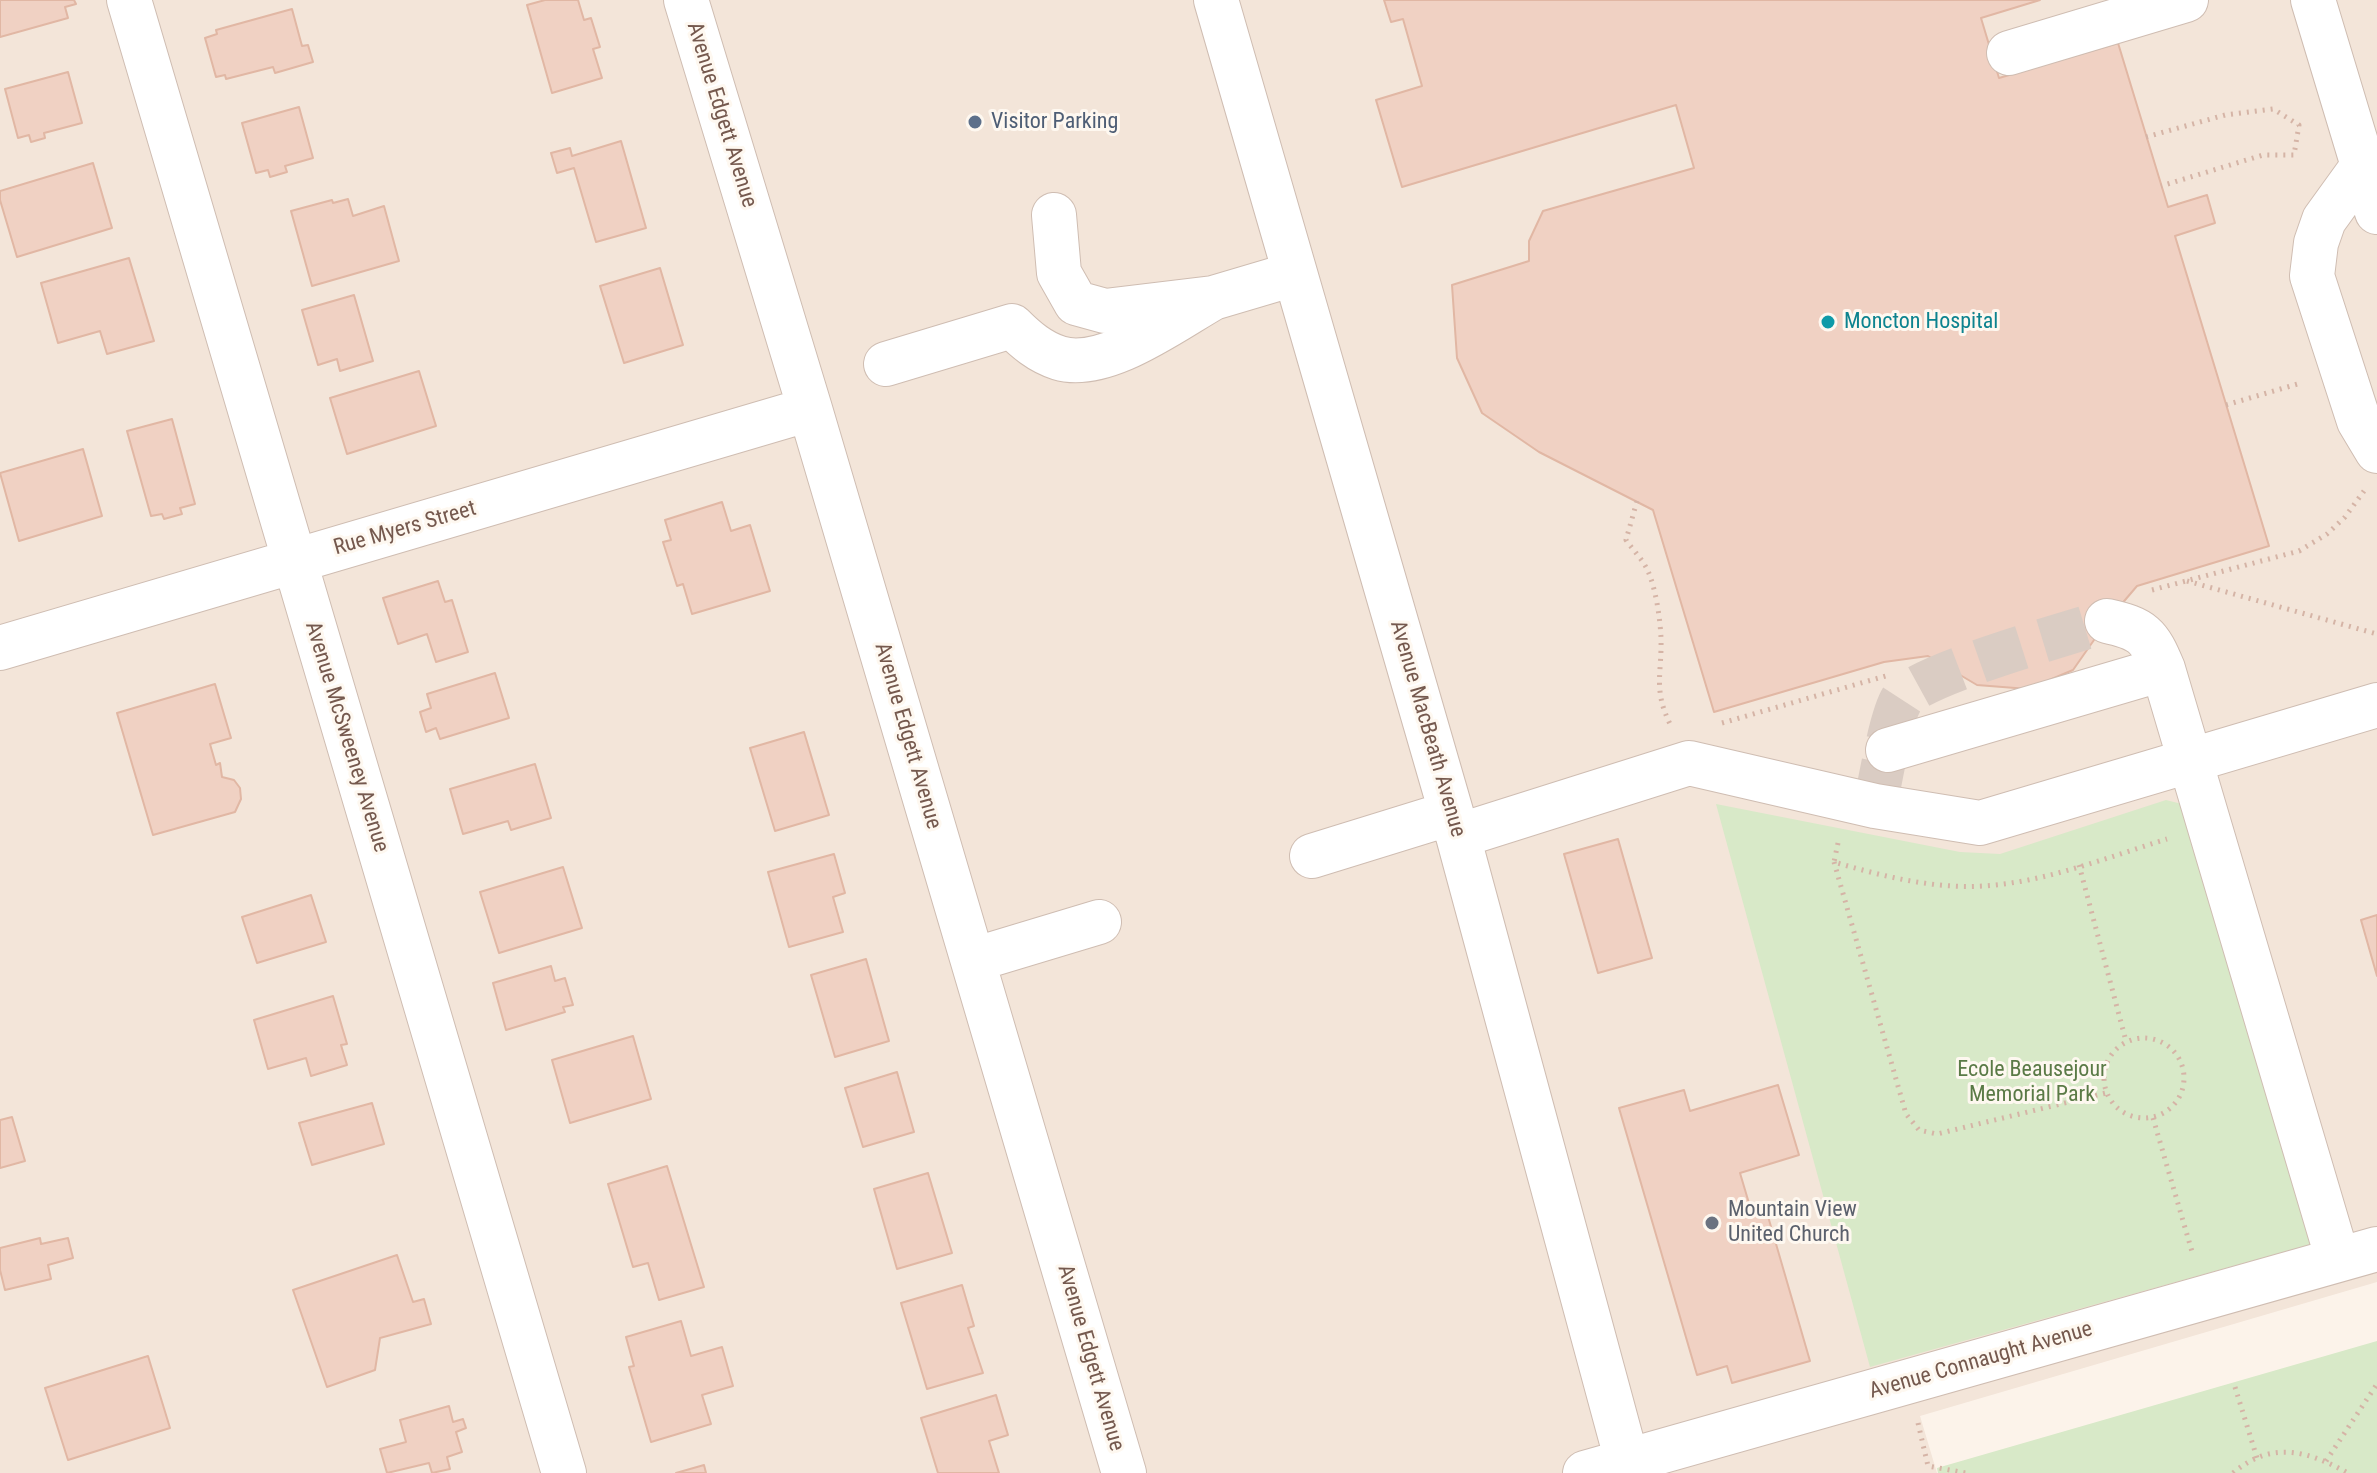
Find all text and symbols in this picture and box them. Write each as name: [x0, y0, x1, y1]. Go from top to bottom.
street label: Avenue Edgett Avenue: [680, 19, 762, 211]
place label: Visitor Parking: [991, 109, 1118, 135]
marker: Visitor Parking: [966, 113, 984, 131]
place label: Moncton Hospital: [1844, 309, 1998, 335]
marker: Moncton Hospital: [1819, 313, 1837, 331]
street label: Rue Myers Street: [331, 496, 479, 562]
street label: Avenue McSweeney Avenue: [298, 618, 394, 856]
street label: Avenue MacBeath Avenue: [1383, 618, 1471, 840]
street label: Avenue Edgett Avenue: [868, 640, 946, 832]
park label: Ecole Beausejour Memorial Park: [1957, 1057, 2107, 1108]
place label: Mountain View United Church: [1728, 1197, 1857, 1248]
marker: Mountain View United Church: [1703, 1214, 1721, 1232]
street label: Avenue Edgett Avenue: [1051, 1262, 1129, 1454]
street label: Avenue Connaught Avenue: [1866, 1317, 2096, 1405]

